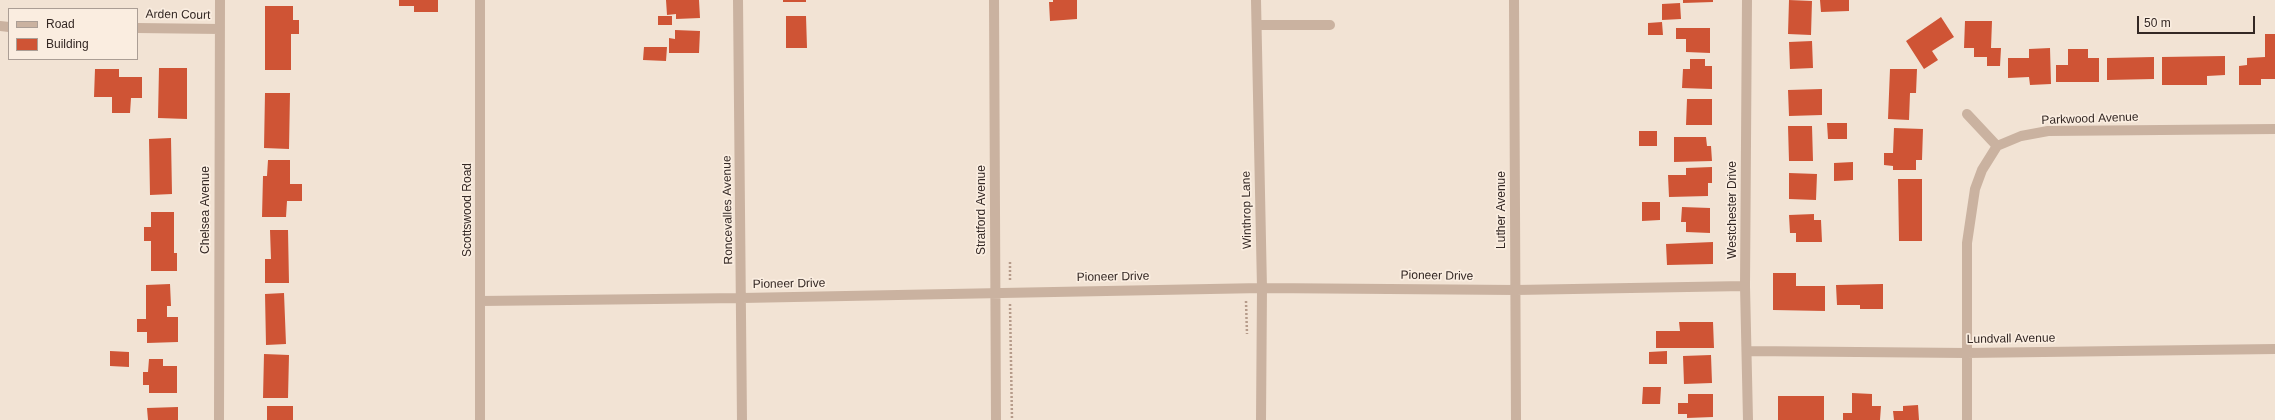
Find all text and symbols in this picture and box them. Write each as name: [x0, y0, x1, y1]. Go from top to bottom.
street label: Arden Court: [146, 7, 210, 23]
legend: [8, 8, 138, 60]
scale bar: [2139, 8, 2257, 34]
text: 50 m: [2144, 16, 2171, 30]
text: Road: [46, 17, 75, 31]
text: Building: [46, 37, 89, 51]
street label: Parkwood Avenue: [2041, 110, 2139, 128]
street label: Roncevalles Avenue: [720, 155, 736, 265]
street label: Westchester Drive: [1726, 161, 1740, 259]
street label: Scottswood Road: [461, 163, 475, 257]
street label: Stratford Avenue: [975, 165, 989, 255]
street label: Chelsea Avenue: [199, 166, 213, 254]
street label: Winthrop Lane: [1239, 171, 1255, 249]
street label: Luther Avenue: [1495, 171, 1509, 249]
street label: Pioneer Drive: [1401, 268, 1473, 284]
street label: Pioneer Drive: [1077, 269, 1149, 285]
street label: Pioneer Drive: [753, 276, 825, 292]
street label: Lundvall Avenue: [1967, 331, 2055, 347]

